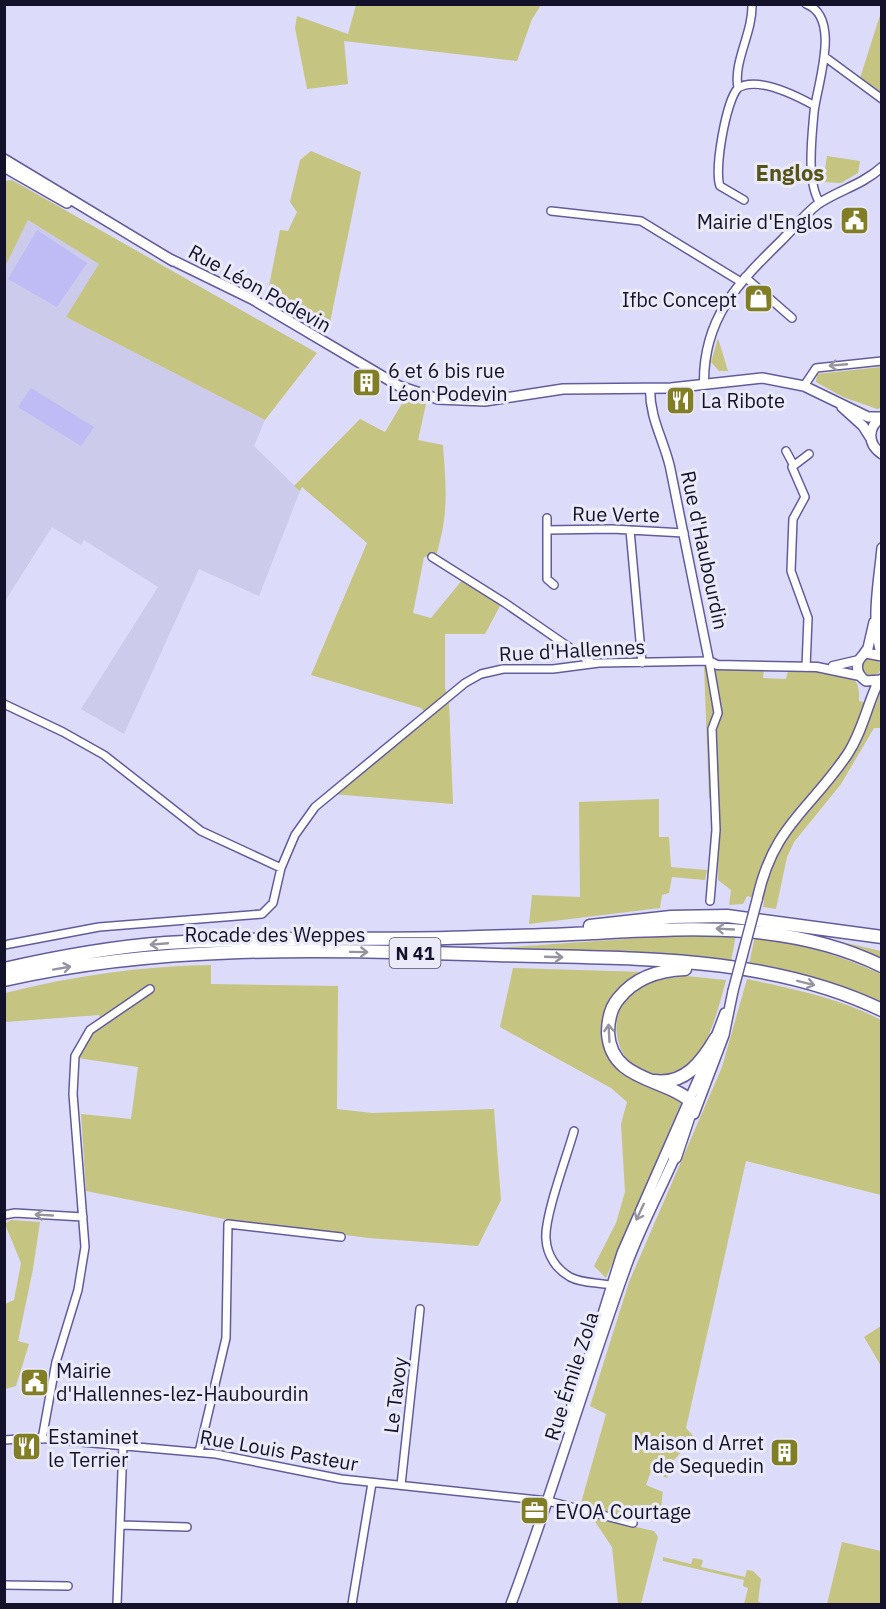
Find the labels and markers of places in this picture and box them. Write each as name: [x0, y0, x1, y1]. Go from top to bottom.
public building icon: Mairie d'Englos: [838, 205, 870, 237]
place label: Mairie d'Englos: [697, 208, 833, 235]
shop icon: Ifbc Concept: [742, 283, 774, 315]
place label: Ifbc Concept: [622, 286, 737, 313]
place label: 6 et 6 bis rue Léon Podevin: [388, 357, 508, 407]
building icon: 6 et 6 bis rue Léon Podevin: [351, 366, 383, 398]
restaurant icon: La Ribote: [664, 384, 696, 416]
place label: La Ribote: [701, 387, 785, 414]
place label: Mairie d'Hallennes-lez-Haubourdin: [56, 1357, 309, 1407]
public building icon: Mairie d'Hallennes-lez-Haubourdin: [19, 1366, 51, 1398]
place label: Estaminet le Terrier: [48, 1423, 139, 1473]
place label: Maison d Arret de Sequedin: [633, 1429, 764, 1479]
restaurant icon: Estaminet le Terrier: [11, 1431, 43, 1463]
building icon: Maison d Arret de Sequedin: [769, 1437, 801, 1469]
office icon: EVOA Courtage: [518, 1495, 550, 1527]
place label: EVOA Courtage: [555, 1498, 691, 1525]

